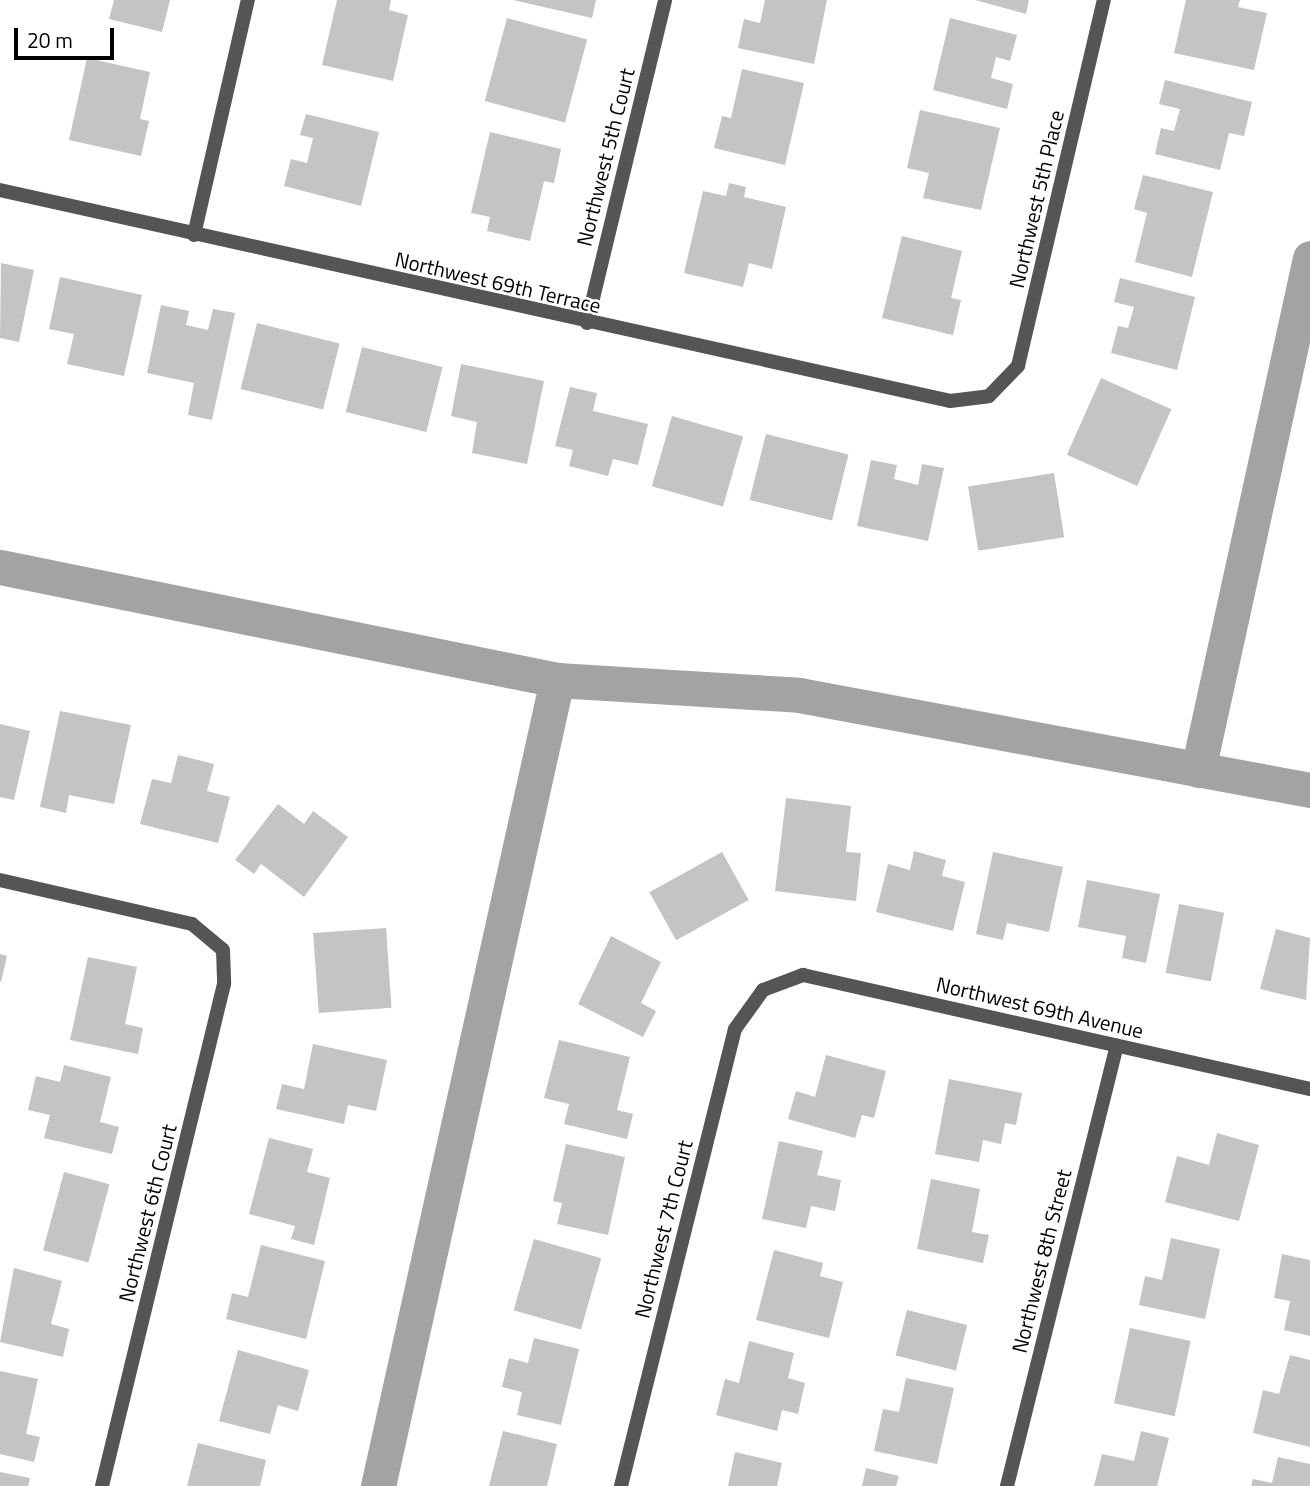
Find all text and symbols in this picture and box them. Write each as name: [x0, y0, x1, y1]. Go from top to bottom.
scale bar: [18, 14, 117, 58]
text: 20 m: [27, 24, 73, 56]
street label: Northwest 5th Court: [571, 65, 639, 249]
street label: Northwest 5th Place: [1003, 108, 1069, 290]
street label: Northwest 69th Terrace: [393, 246, 603, 318]
street label: Northwest 69th Avenue: [934, 971, 1146, 1043]
street label: Northwest 6th Court: [113, 1121, 181, 1305]
street label: Northwest 7th Court: [629, 1137, 697, 1321]
street label: Northwest 8th Street: [1006, 1167, 1076, 1355]

